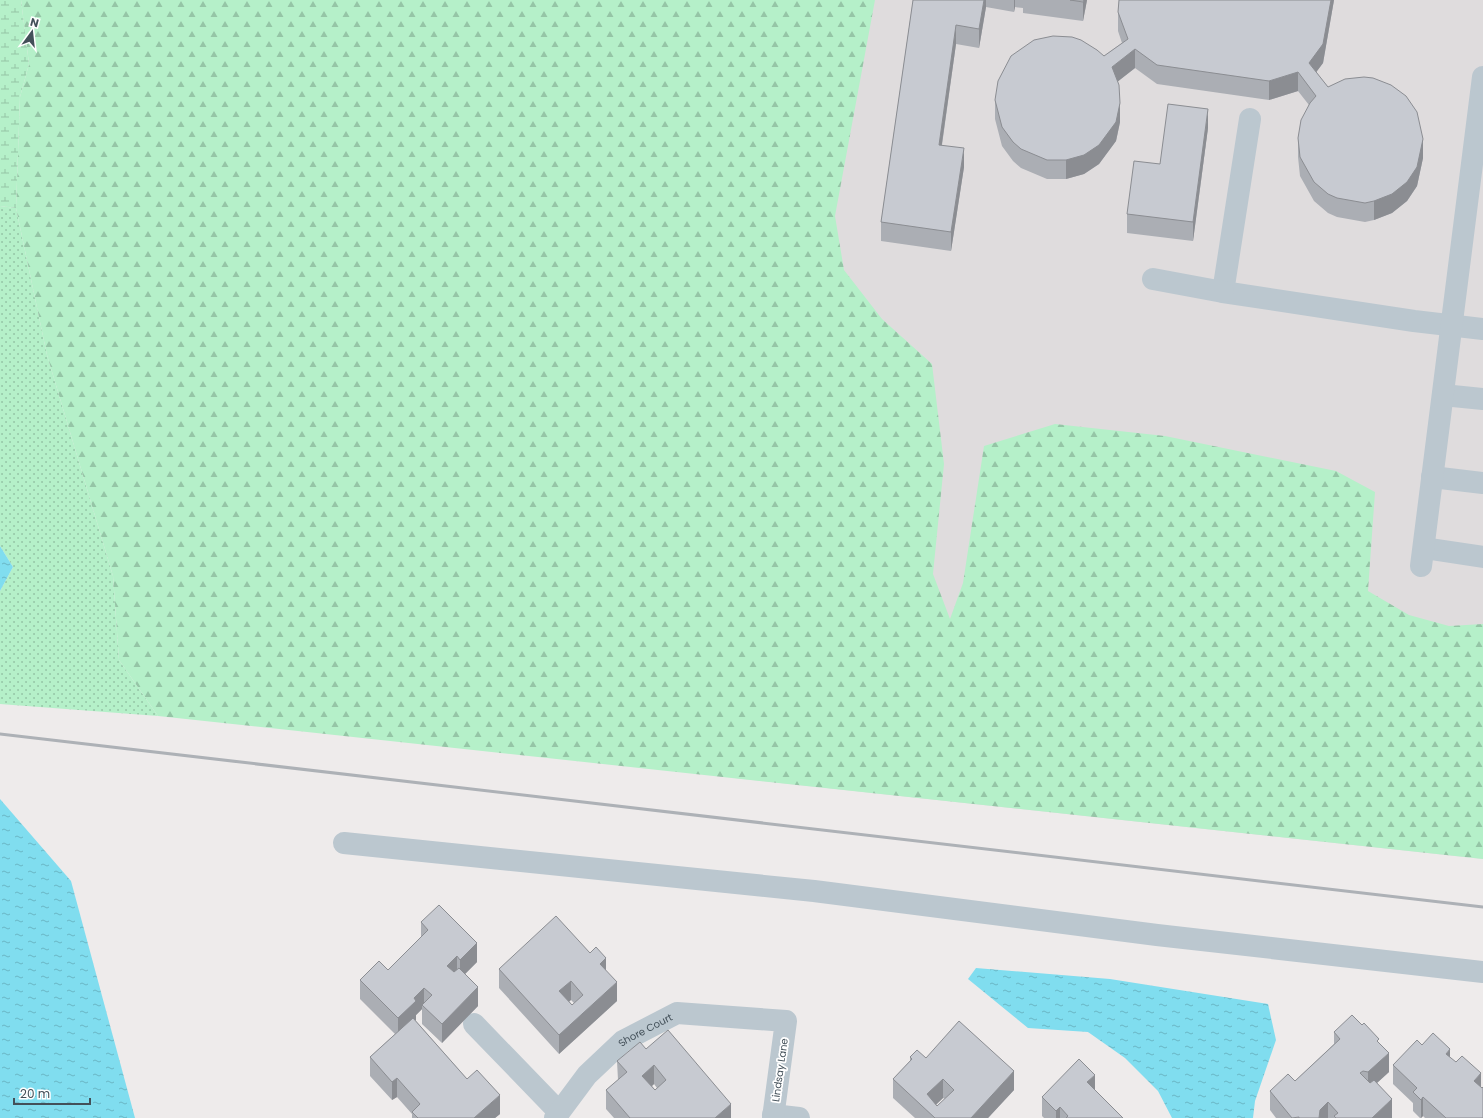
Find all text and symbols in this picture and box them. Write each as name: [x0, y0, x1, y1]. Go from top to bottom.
north arrow: [12, 12, 52, 52]
text: N: [29, 14, 41, 31]
street label: Shore Court: [614, 1009, 675, 1050]
street label: Lindsay Lane: [768, 1037, 792, 1103]
scale bar: [14, 1080, 90, 1106]
text: 20 m: [20, 1085, 50, 1102]

